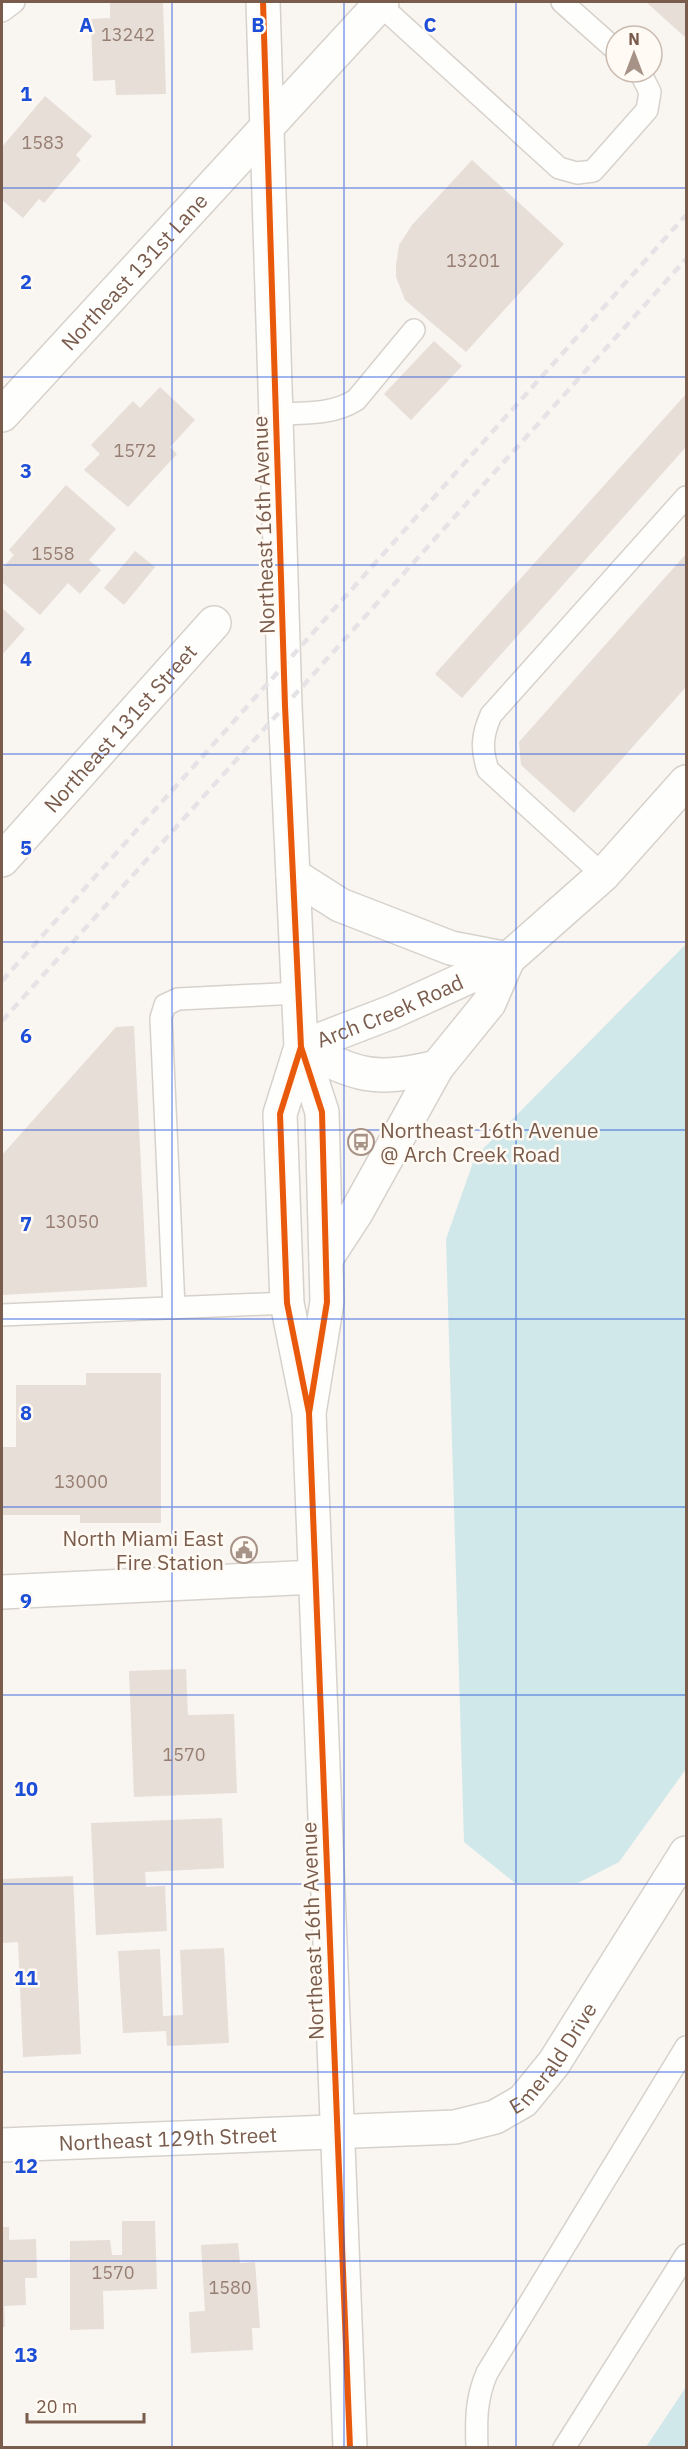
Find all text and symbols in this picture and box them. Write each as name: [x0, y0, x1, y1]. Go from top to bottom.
text: A: [79, 11, 93, 38]
text: B: [251, 11, 265, 38]
text: C: [423, 11, 437, 38]
house number: 13242: [101, 23, 155, 46]
north arrow: [604, 24, 664, 84]
text: N: [628, 29, 640, 49]
text: 1: [20, 80, 32, 107]
house number: 1583: [21, 131, 65, 154]
street label: Northeast 131st Lane: [55, 187, 214, 356]
house number: 13201: [446, 249, 500, 272]
text: 2: [20, 268, 32, 295]
street label: Northeast 16th Avenue: [245, 415, 281, 635]
house number: 1572: [113, 439, 157, 462]
text: 3: [20, 457, 32, 484]
house number: 1558: [31, 542, 75, 565]
street label: Northeast 131st Street: [37, 638, 203, 818]
text: 4: [20, 645, 32, 672]
text: 5: [20, 834, 32, 861]
street label: Arch Creek Road: [312, 967, 468, 1054]
text: 6: [20, 1022, 32, 1049]
place label: Northeast 16th Avenue @ Arch Creek Road: [380, 1116, 598, 1168]
bus stop icon: Northeast 16th Avenue @ Arch Creek Road: [346, 1127, 376, 1157]
text: 7: [20, 1210, 32, 1237]
house number: 13050: [45, 1210, 99, 1233]
text: 8: [20, 1399, 32, 1426]
house number: 13000: [54, 1470, 108, 1493]
place label: North Miami East Fire Station: [62, 1524, 224, 1576]
public building icon: North Miami East Fire Station: [229, 1535, 259, 1565]
text: 9: [20, 1587, 32, 1614]
house number: 1570: [162, 1743, 206, 1766]
text: 10: [14, 1775, 38, 1802]
street label: Northeast 16th Avenue: [294, 1821, 330, 2041]
text: 11: [14, 1964, 38, 1991]
street label: Emerald Drive: [504, 1997, 603, 2120]
street label: Northeast 129th Street: [58, 2120, 278, 2157]
text: 12: [14, 2152, 38, 2179]
house number: 1570: [91, 2261, 135, 2284]
house number: 1580: [208, 2276, 252, 2299]
text: 13: [14, 2341, 38, 2368]
scale bar: [27, 2386, 144, 2424]
text: 20 m: [36, 2395, 78, 2418]

